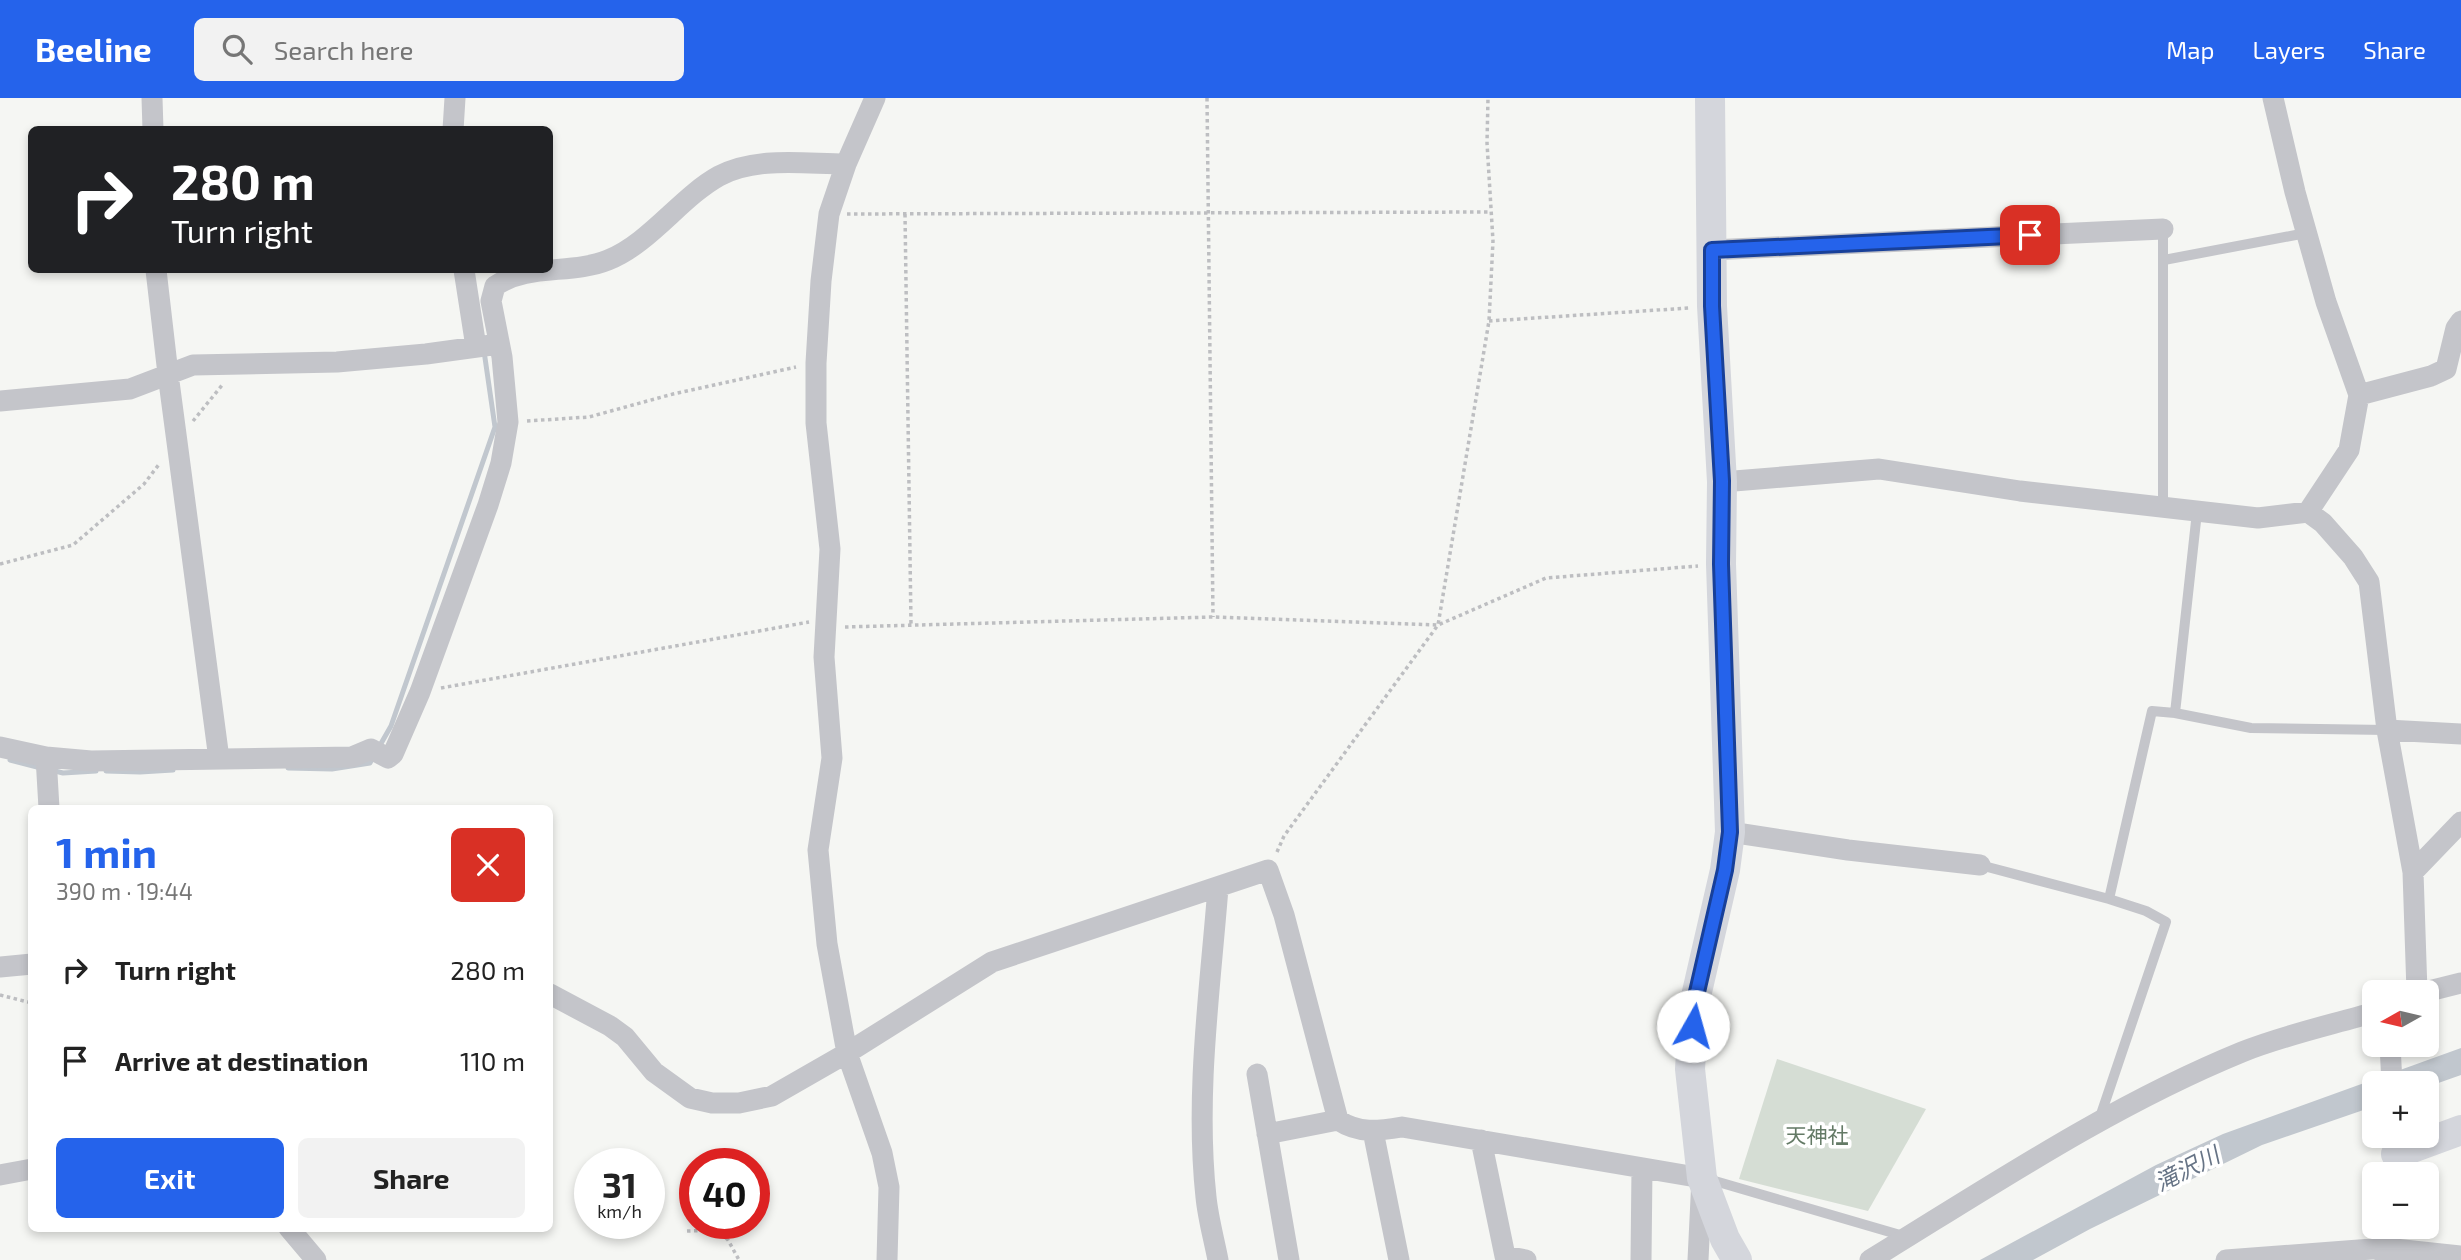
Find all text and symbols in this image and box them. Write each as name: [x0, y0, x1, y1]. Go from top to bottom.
search box: [194, 18, 684, 81]
text: Beeline: [35, 29, 152, 69]
icon: search: [218, 30, 256, 68]
text: Search here: [274, 34, 413, 65]
text: Map: [2166, 35, 2214, 64]
text: Layers: [2252, 35, 2325, 64]
text: Share: [2363, 35, 2426, 64]
text: 280 m: [171, 151, 315, 210]
icon: right: [56, 154, 147, 245]
pin: [2000, 205, 2060, 265]
text: Turn right: [171, 211, 313, 249]
icon: arrive: [2011, 216, 2049, 254]
text: 1 min: [56, 826, 157, 876]
button: close: [451, 828, 525, 902]
text: 390 m · 19:44: [56, 877, 193, 905]
icon: right: [56, 951, 94, 989]
text: Turn right: [115, 954, 236, 985]
text: 280 m: [450, 954, 525, 985]
north arrow: [2362, 980, 2440, 1057]
map controls: [2362, 980, 2439, 1239]
position arrow: [1656, 989, 1730, 1063]
icon: arrive: [56, 1042, 94, 1080]
text: Arrive at destination: [115, 1045, 368, 1076]
text: 110 m: [460, 1045, 525, 1076]
button: +: [2362, 1071, 2439, 1148]
park label: 天神社: [1786, 1122, 1849, 1147]
button: Exit: [56, 1138, 284, 1218]
button: Share: [298, 1138, 525, 1218]
water label: 滝沢川: [2149, 1139, 2226, 1196]
speed limit sign: 40: [679, 1148, 770, 1239]
button: −: [2362, 1162, 2439, 1239]
text: 31: [602, 1163, 637, 1205]
text: km/h: [597, 1200, 642, 1222]

